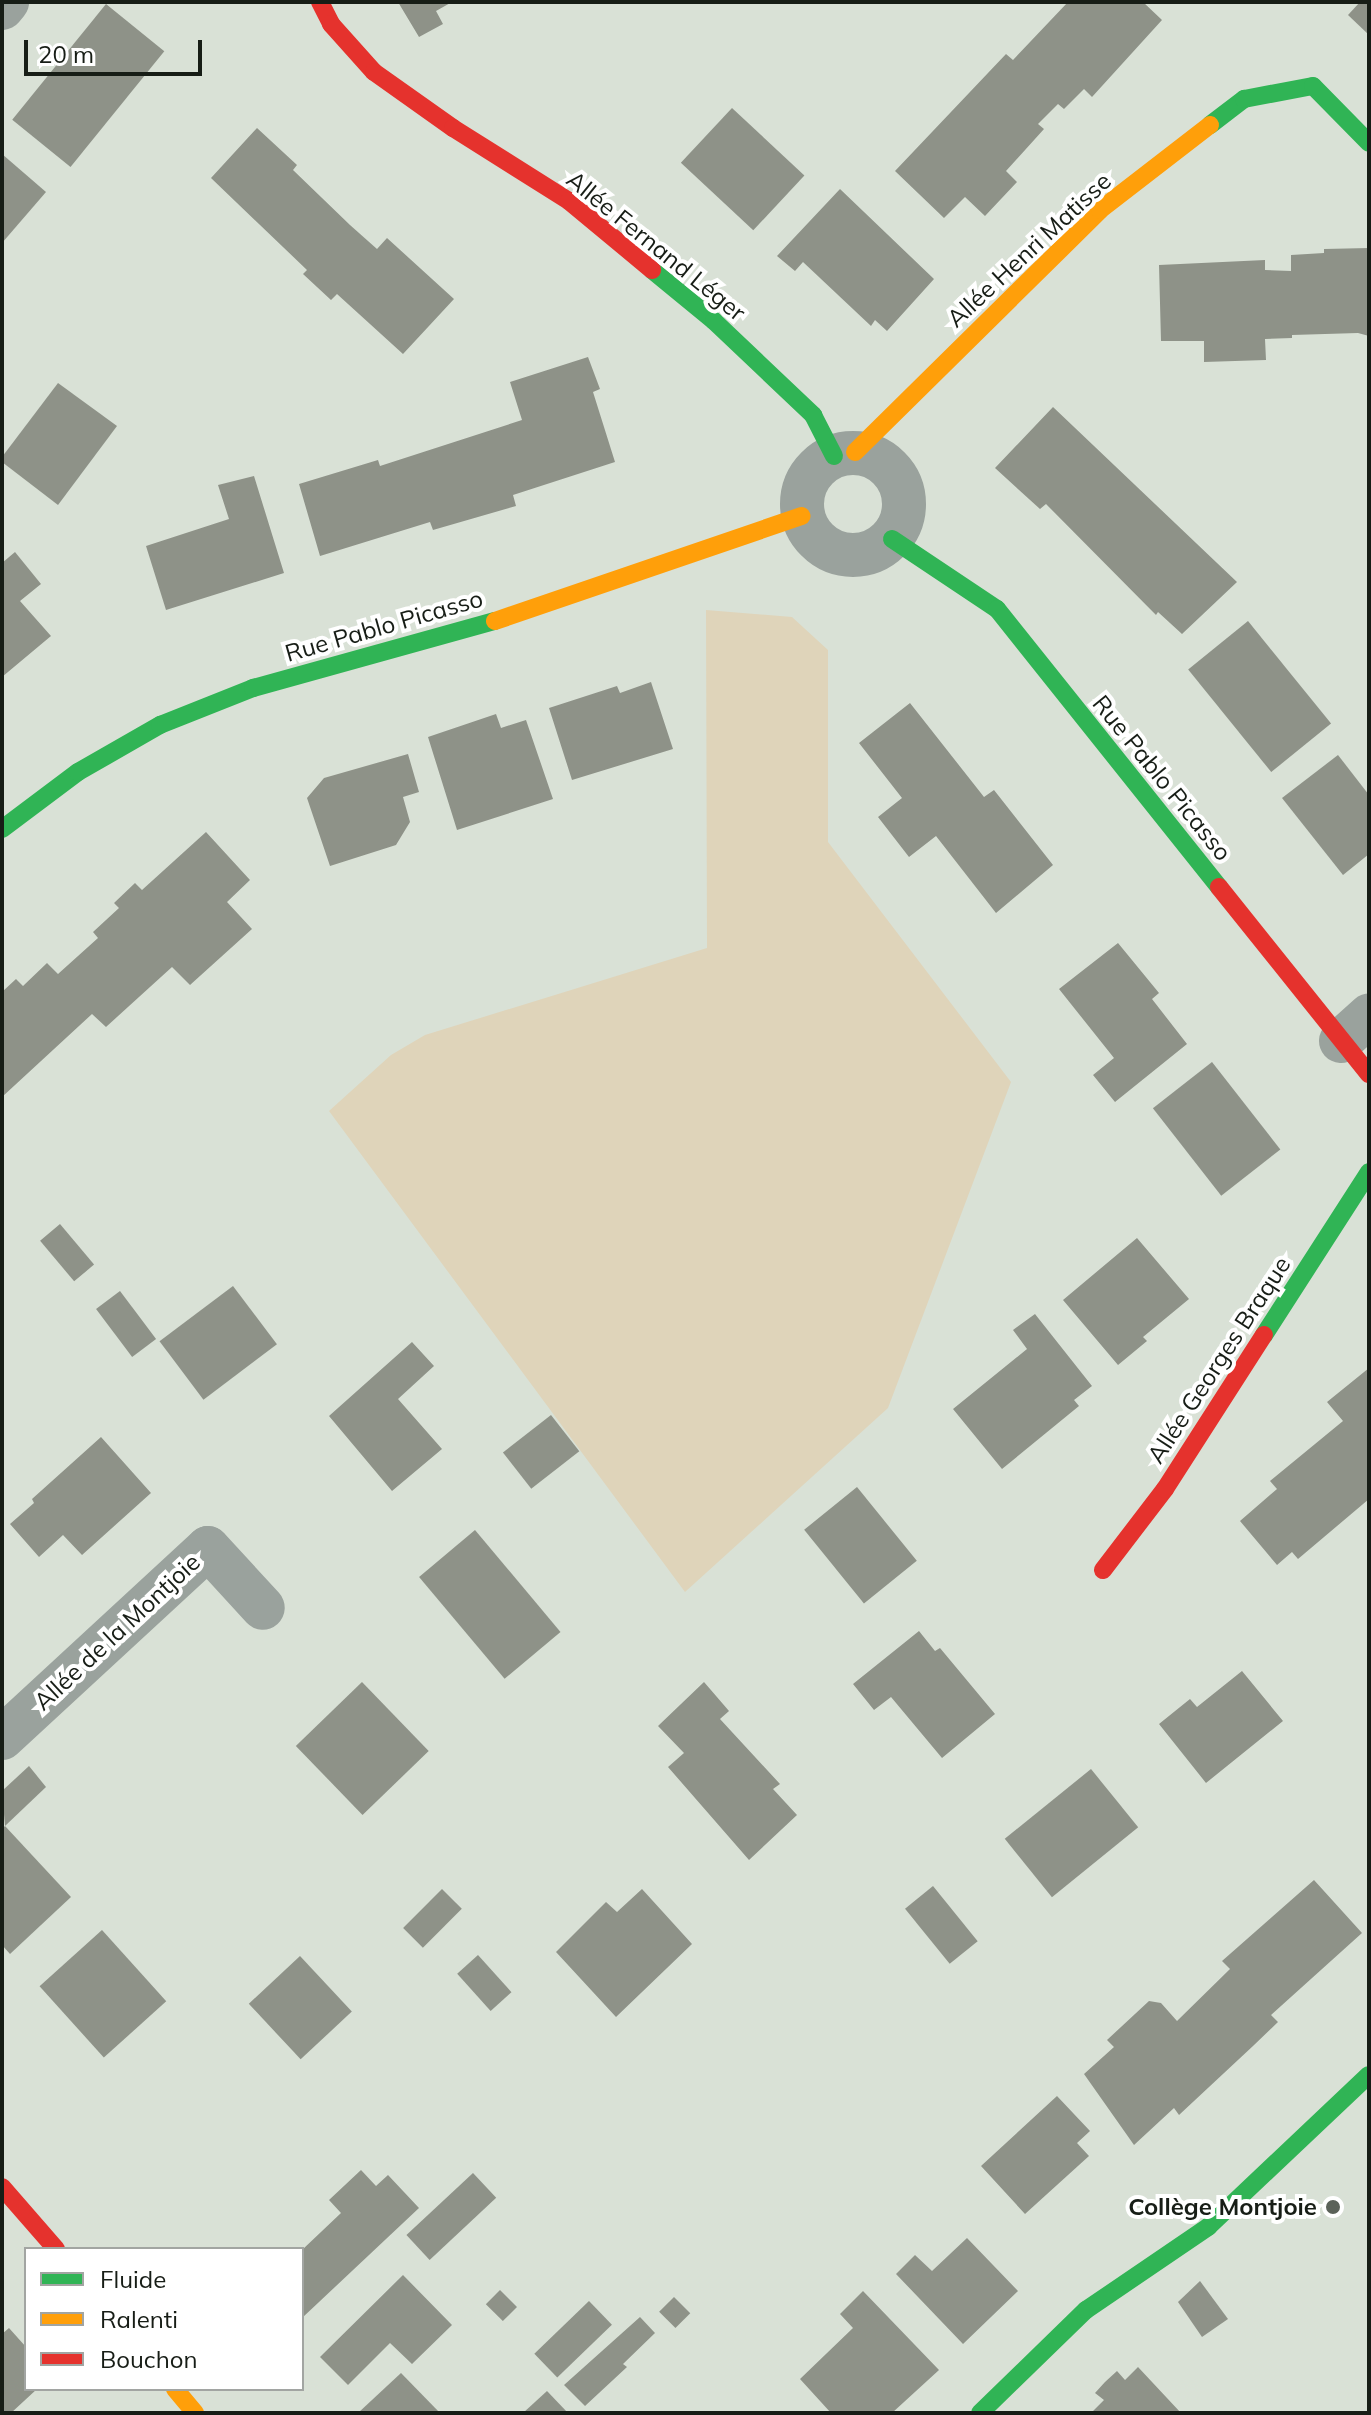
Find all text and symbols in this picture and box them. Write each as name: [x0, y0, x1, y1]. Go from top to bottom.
scale bar: [28, 24, 206, 74]
text: 20 m: [38, 39, 94, 69]
street label: Allée Fernand Léger: [561, 165, 751, 327]
street label: Allée Henri Matisse: [941, 167, 1117, 333]
street label: Rue Pablo Picasso: [282, 584, 486, 668]
street label: Rue Pablo Picasso: [1087, 690, 1237, 866]
street label: Allée Georges Braque: [1141, 1251, 1297, 1469]
street label: Allée de la Montjoie: [28, 1548, 206, 1716]
place label: Collège Montjoie: [1128, 2193, 1317, 2221]
marker: Collège Montjoie: [1324, 2198, 1342, 2216]
legend: [24, 2247, 304, 2391]
text: Fluide: [100, 2264, 166, 2294]
text: Ralenti: [100, 2304, 178, 2334]
text: Bouchon: [100, 2344, 198, 2374]

